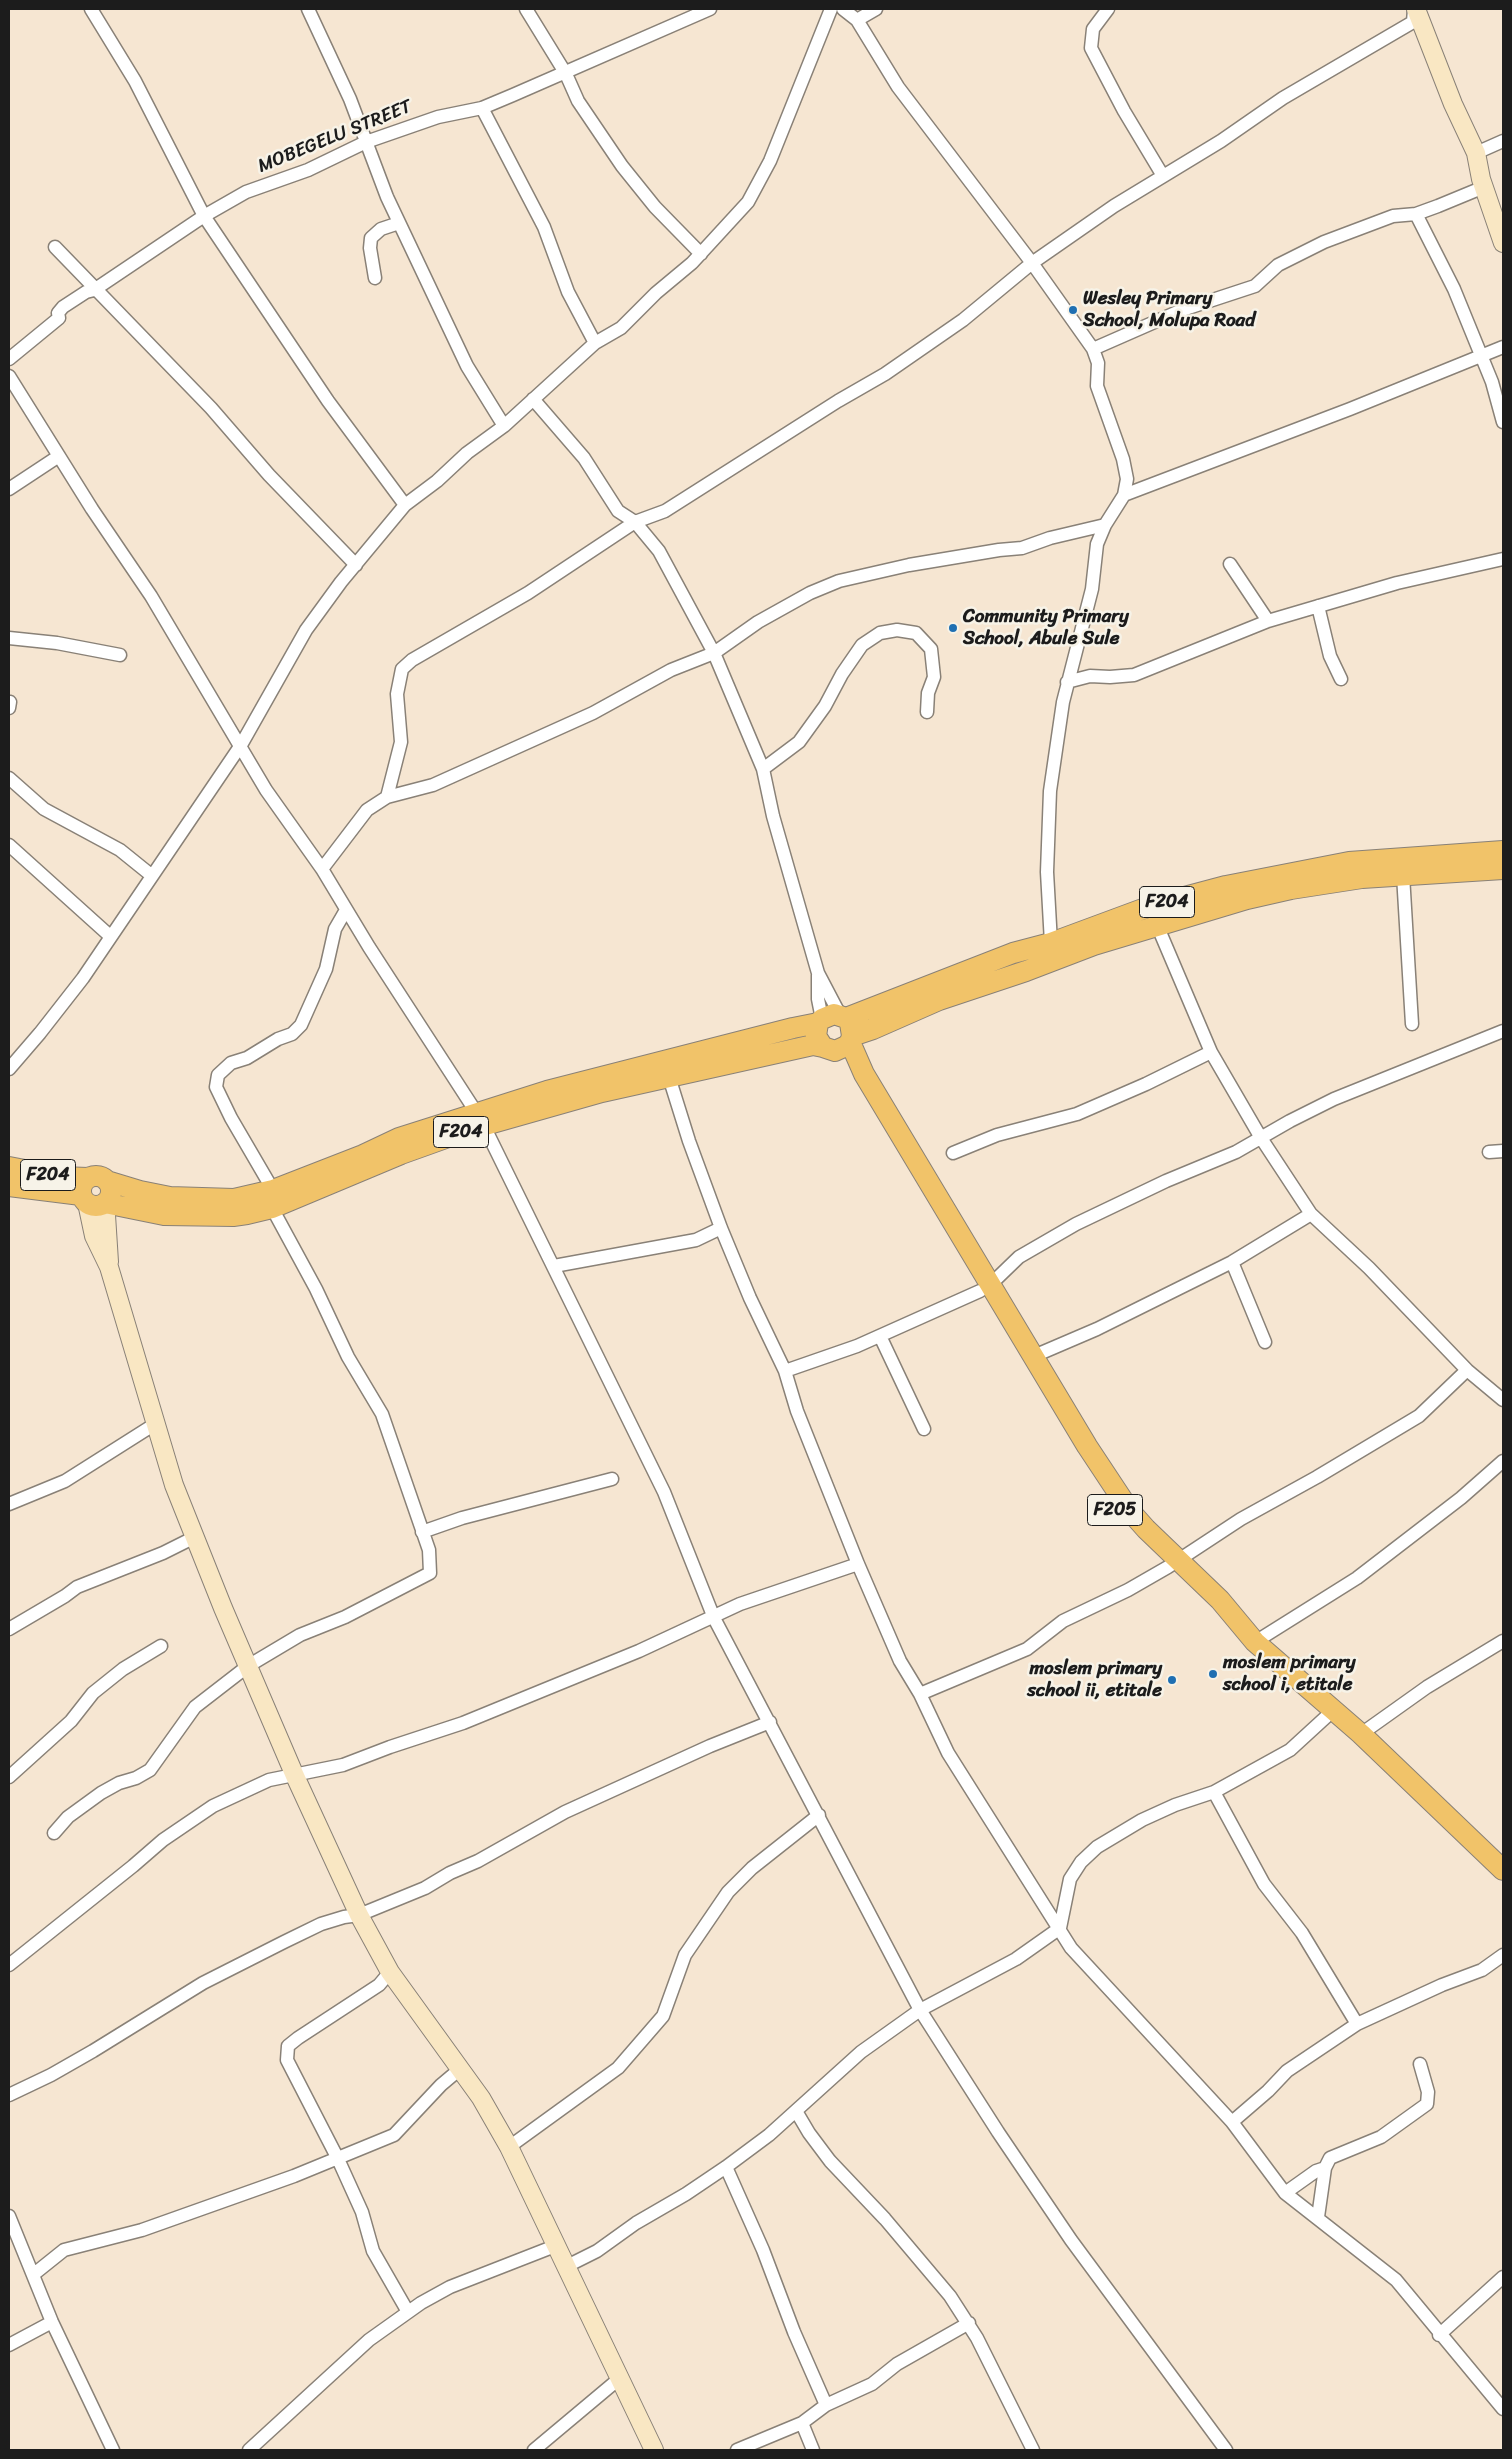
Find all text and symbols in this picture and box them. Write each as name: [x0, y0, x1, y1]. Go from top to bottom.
street label: MOBEGELU STREET: [255, 96, 415, 178]
place label: Wesley Primary School, Molupa Road: [1083, 288, 1255, 332]
marker: Wesley Primary School, Molupa Road: [1067, 304, 1079, 316]
place label: Community Primary School, Abule Sule: [963, 606, 1129, 650]
marker: Community Primary School, Abule Sule: [947, 622, 959, 634]
road number: F204: [1140, 886, 1194, 918]
road number: F204: [434, 1116, 488, 1148]
road number: F204: [20, 1160, 76, 1190]
road number: F205: [1088, 1494, 1142, 1526]
place label: moslem primary school i, etitale: [1223, 1652, 1356, 1696]
place label: moslem primary school ii, etitale: [1027, 1658, 1162, 1702]
marker: moslem primary school i, etitale: [1207, 1668, 1219, 1680]
marker: moslem primary school ii, etitale: [1166, 1674, 1178, 1686]

